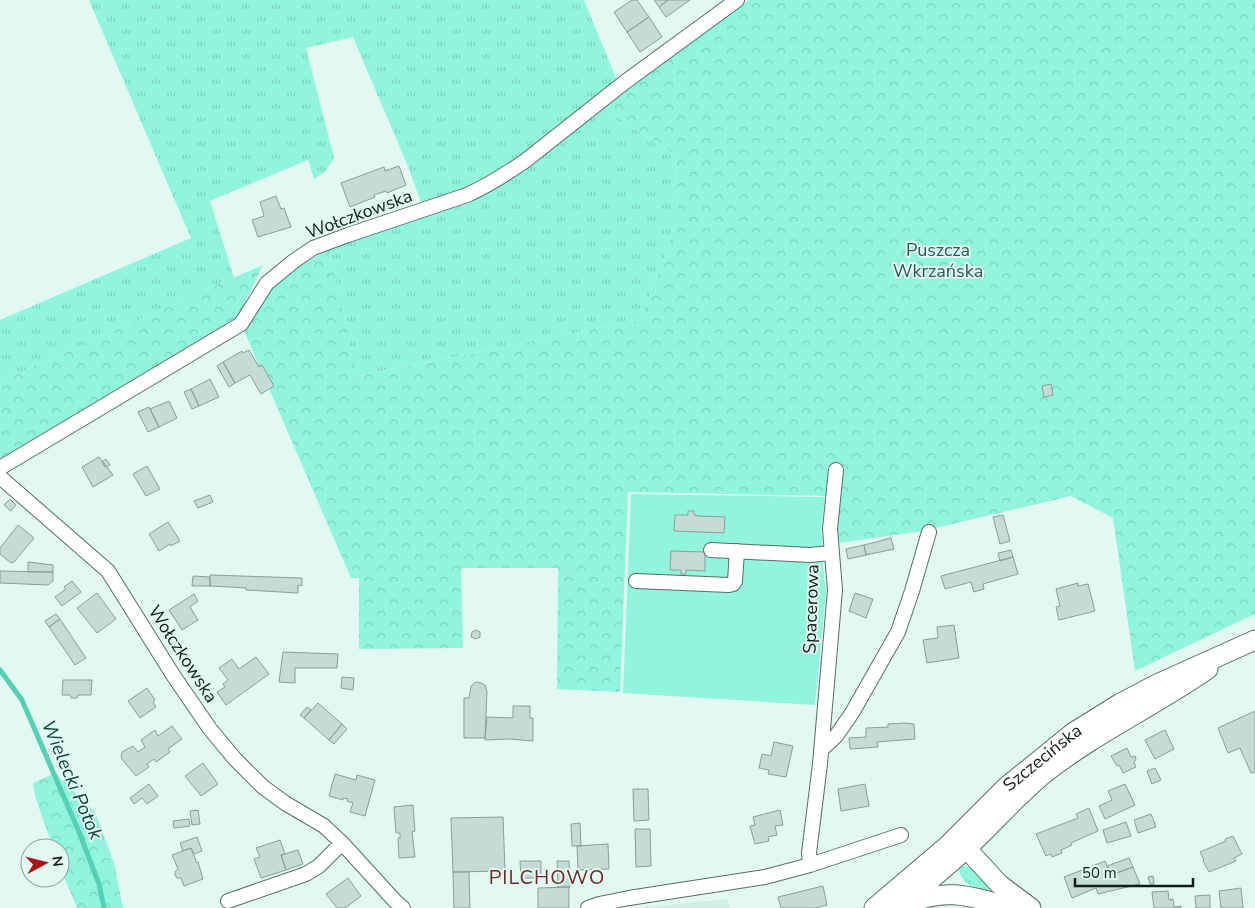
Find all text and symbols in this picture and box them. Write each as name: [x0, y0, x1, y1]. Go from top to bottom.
street label: Wołczkowska: [303, 184, 415, 244]
park label: Puszcza Wkrzańska: [893, 238, 983, 283]
street label: Spacerowa: [797, 564, 825, 654]
street label: Wołczkowska: [143, 601, 223, 707]
water label: Wielecki Potok: [35, 716, 109, 844]
street label: Szczecińska: [998, 718, 1086, 797]
north arrow: [20, 838, 70, 888]
text: N: [47, 855, 67, 868]
scale bar: [1075, 856, 1192, 888]
text: 50 m: [1082, 863, 1117, 883]
district label: PILCHOWO: [489, 864, 605, 891]

